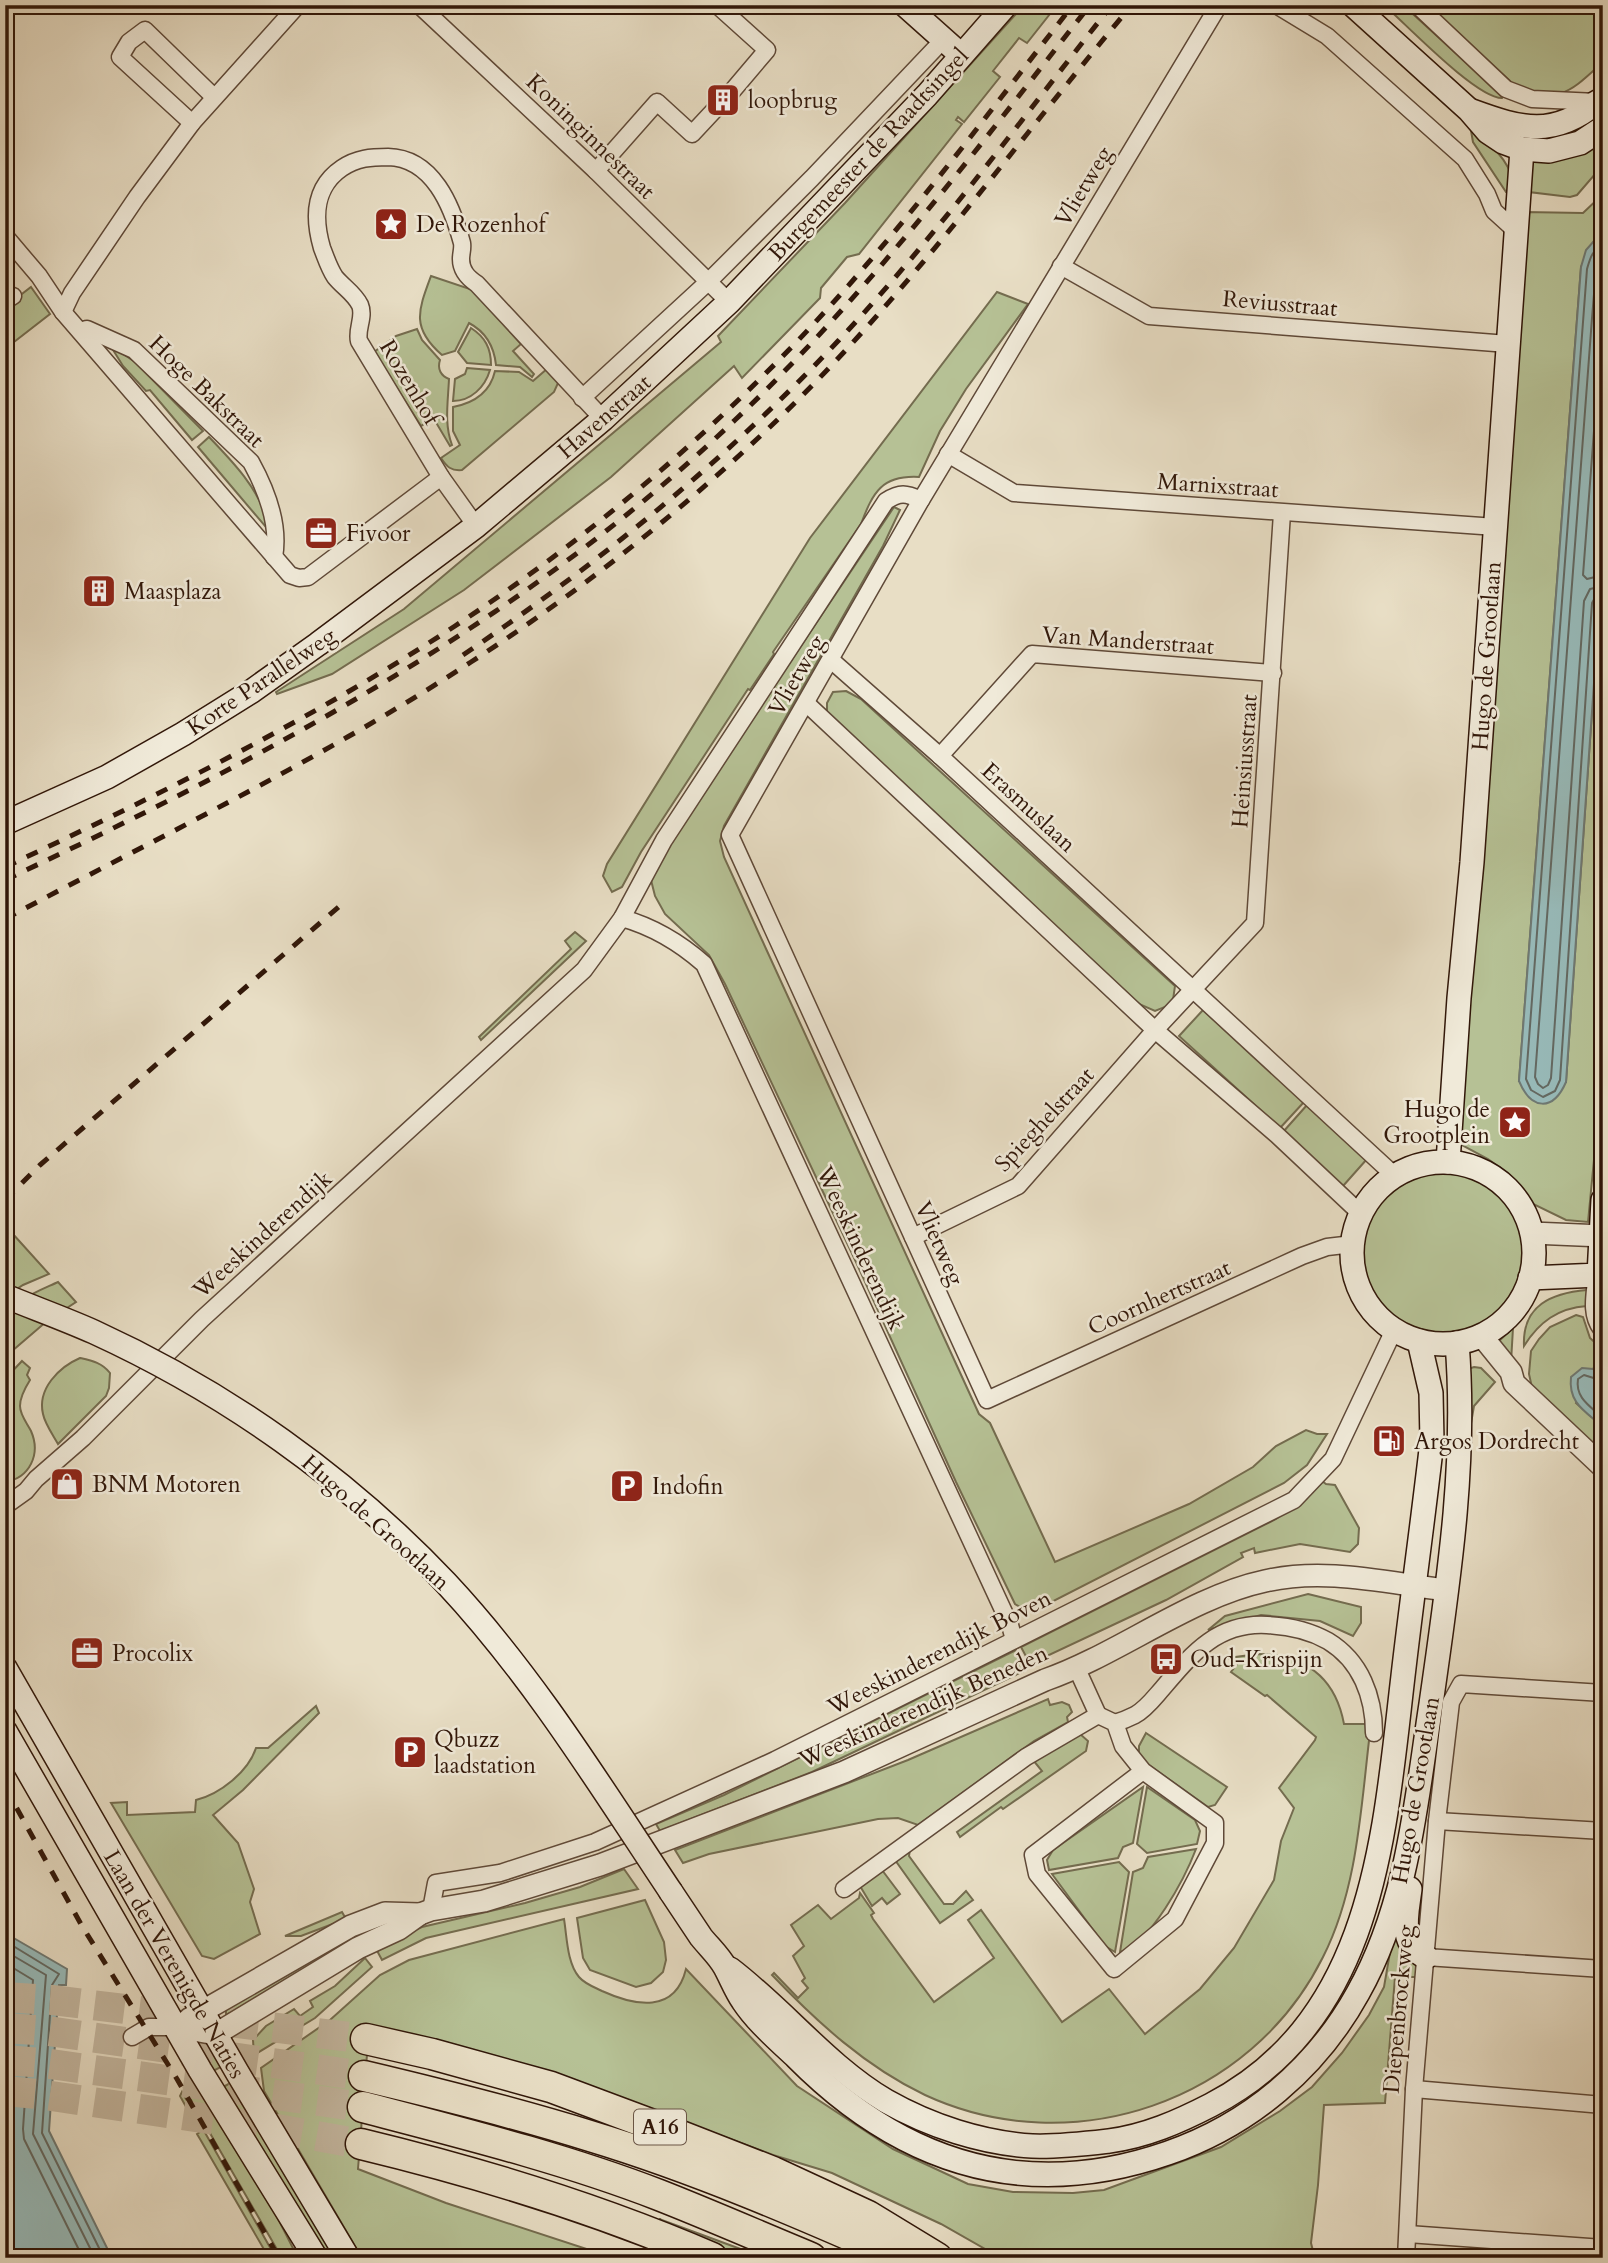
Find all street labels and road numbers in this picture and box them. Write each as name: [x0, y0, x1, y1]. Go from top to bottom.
street label: Burgemeester de Raadtsingel: [761, 41, 976, 268]
street label: Koninginnestraat: [519, 67, 662, 206]
street label: Vlietweg: [1047, 140, 1120, 232]
street label: Reviusstraat: [1221, 283, 1339, 324]
street label: Hoge Bakstraat: [142, 328, 271, 454]
street label: Rozenhof: [372, 334, 449, 434]
street label: Havenstraat: [551, 367, 658, 466]
street label: Marnixstraat: [1156, 466, 1280, 505]
street label: Hugo de Grootlaan: [1464, 560, 1509, 752]
street label: Van Manderstraat: [1041, 619, 1215, 662]
street label: Korte Parallelweg: [181, 620, 342, 743]
street label: Vlietweg: [761, 629, 832, 721]
street label: Heinsiusstraat: [1224, 693, 1265, 829]
street label: Erasmuslaan: [975, 756, 1083, 859]
street label: Spieghelstraat: [988, 1060, 1101, 1179]
street label: Weeskinderendijk: [808, 1160, 912, 1336]
street label: Weeskinderendijk: [185, 1163, 339, 1306]
street label: Vlietweg: [907, 1196, 972, 1290]
street label: Coornhertstraat: [1083, 1252, 1235, 1343]
street label: Hugo de Grootlaan: [295, 1447, 457, 1597]
street label: Weeskinderendijk Boven: [821, 1582, 1056, 1723]
street label: Weeskinderendijk Beneden: [793, 1637, 1053, 1776]
street label: Hugo de Grootlaan: [1384, 1694, 1447, 1886]
street label: Laan der Verenigde Naties: [96, 1844, 253, 2084]
street label: Diepenbrockweg: [1376, 1923, 1421, 2095]
road number: A16: [634, 2110, 686, 2144]

